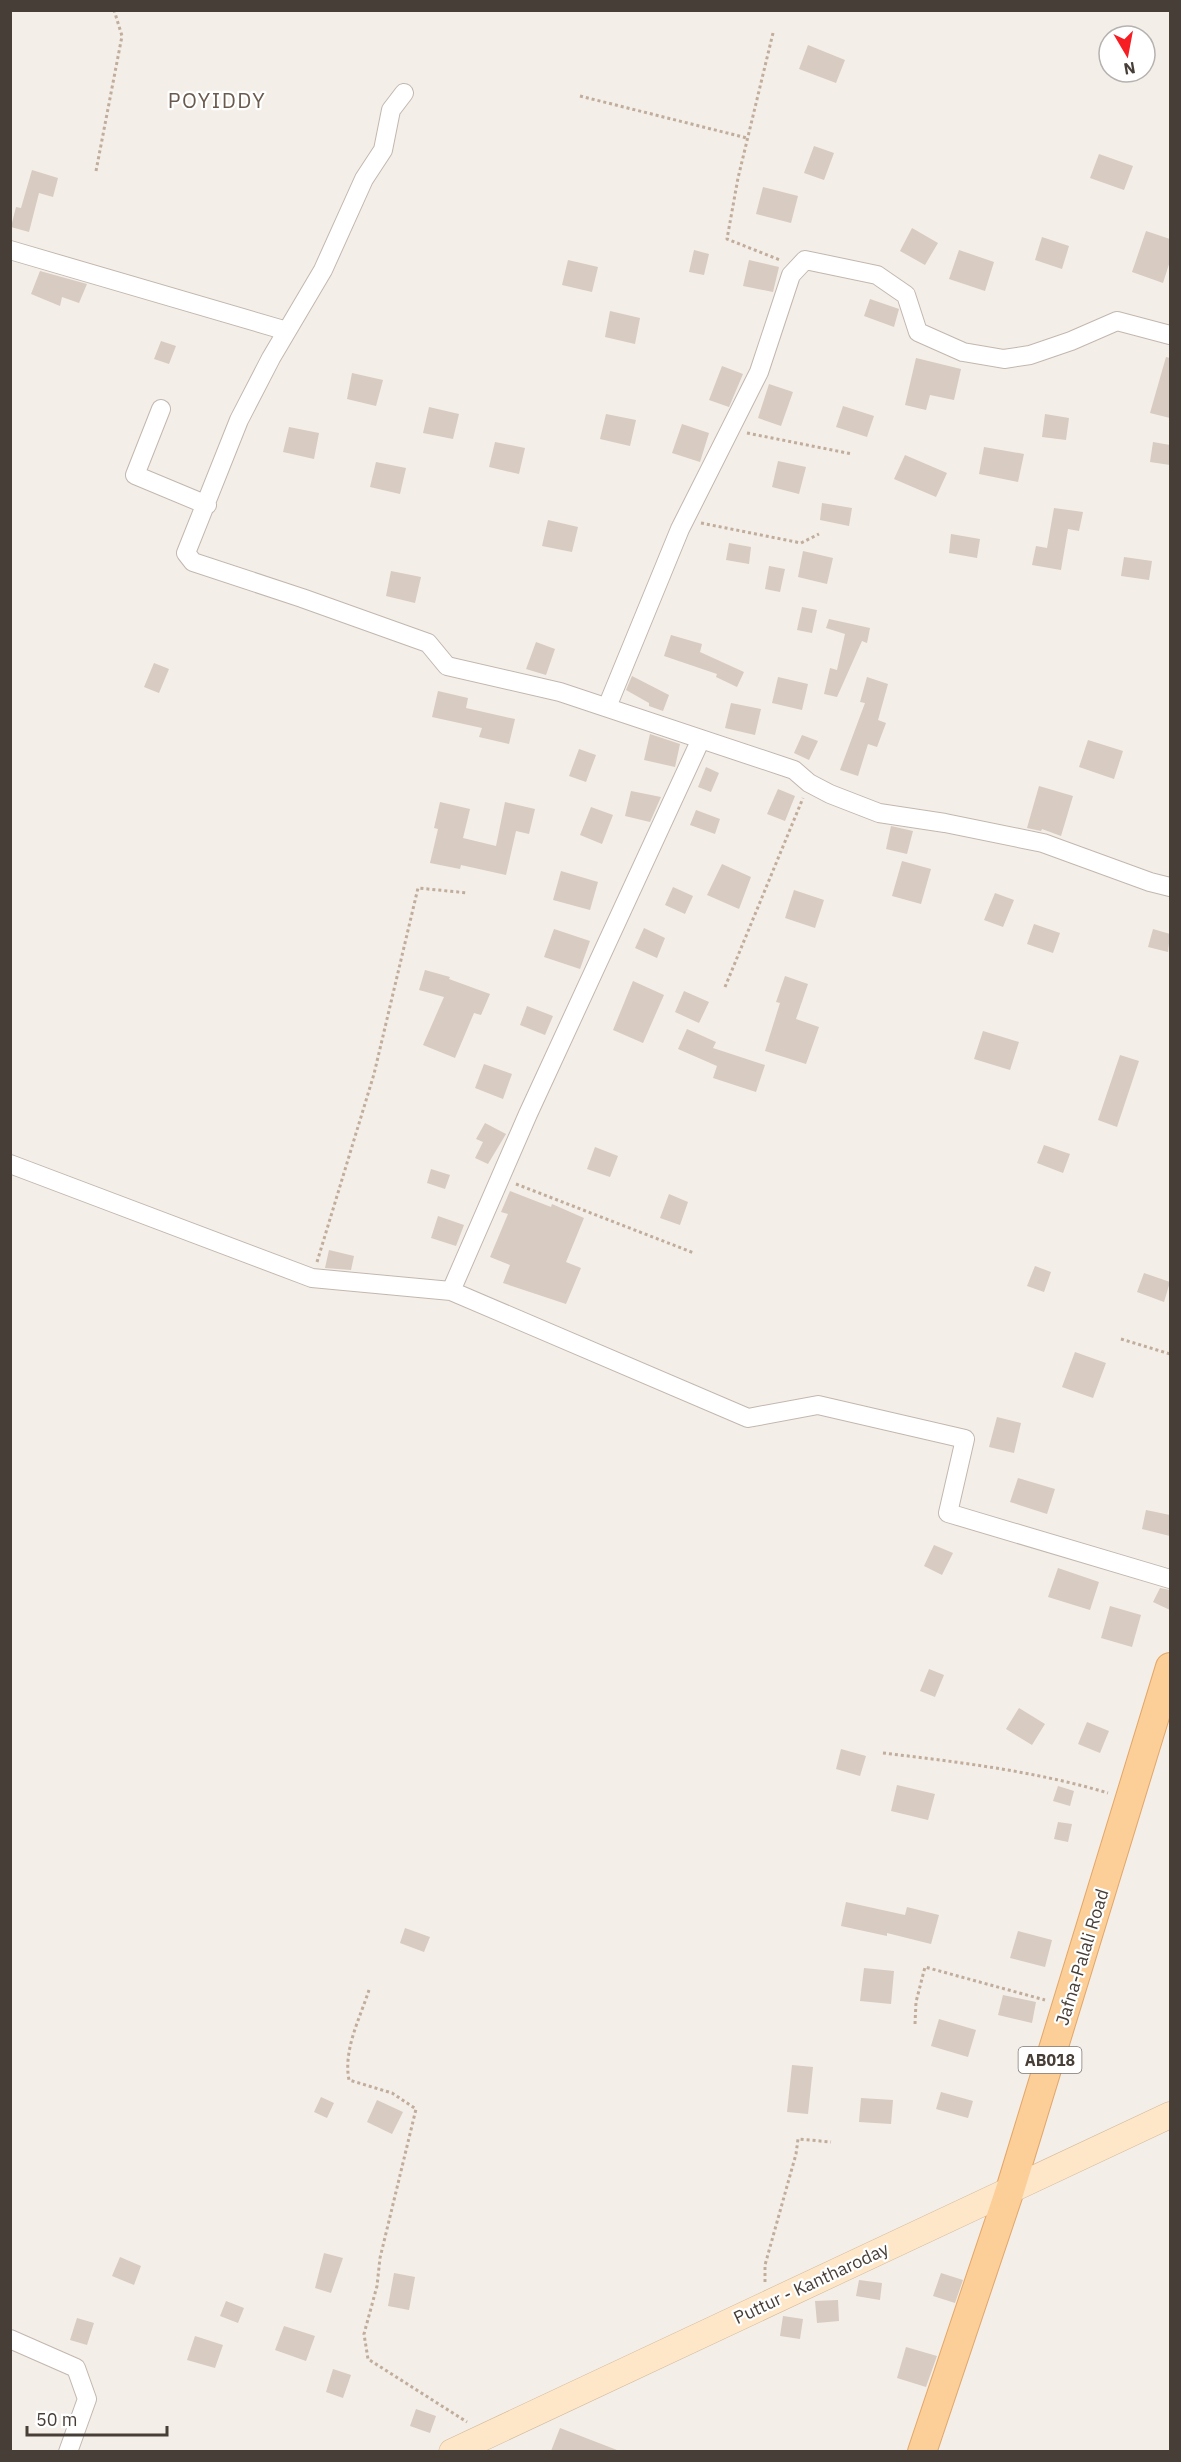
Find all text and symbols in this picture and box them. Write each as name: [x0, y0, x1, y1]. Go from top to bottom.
north arrow: [1097, 24, 1157, 84]
text: N: [1122, 58, 1137, 80]
district label: POYIDDY: [168, 86, 266, 114]
street label: Jafna-Palali Road: [1050, 1886, 1114, 2028]
road number: AB018: [1018, 2047, 1082, 2073]
street label: Puttur - Kantharoday: [730, 2237, 892, 2329]
scale bar: [27, 2399, 166, 2437]
text: 50 m: [36, 2408, 78, 2431]

